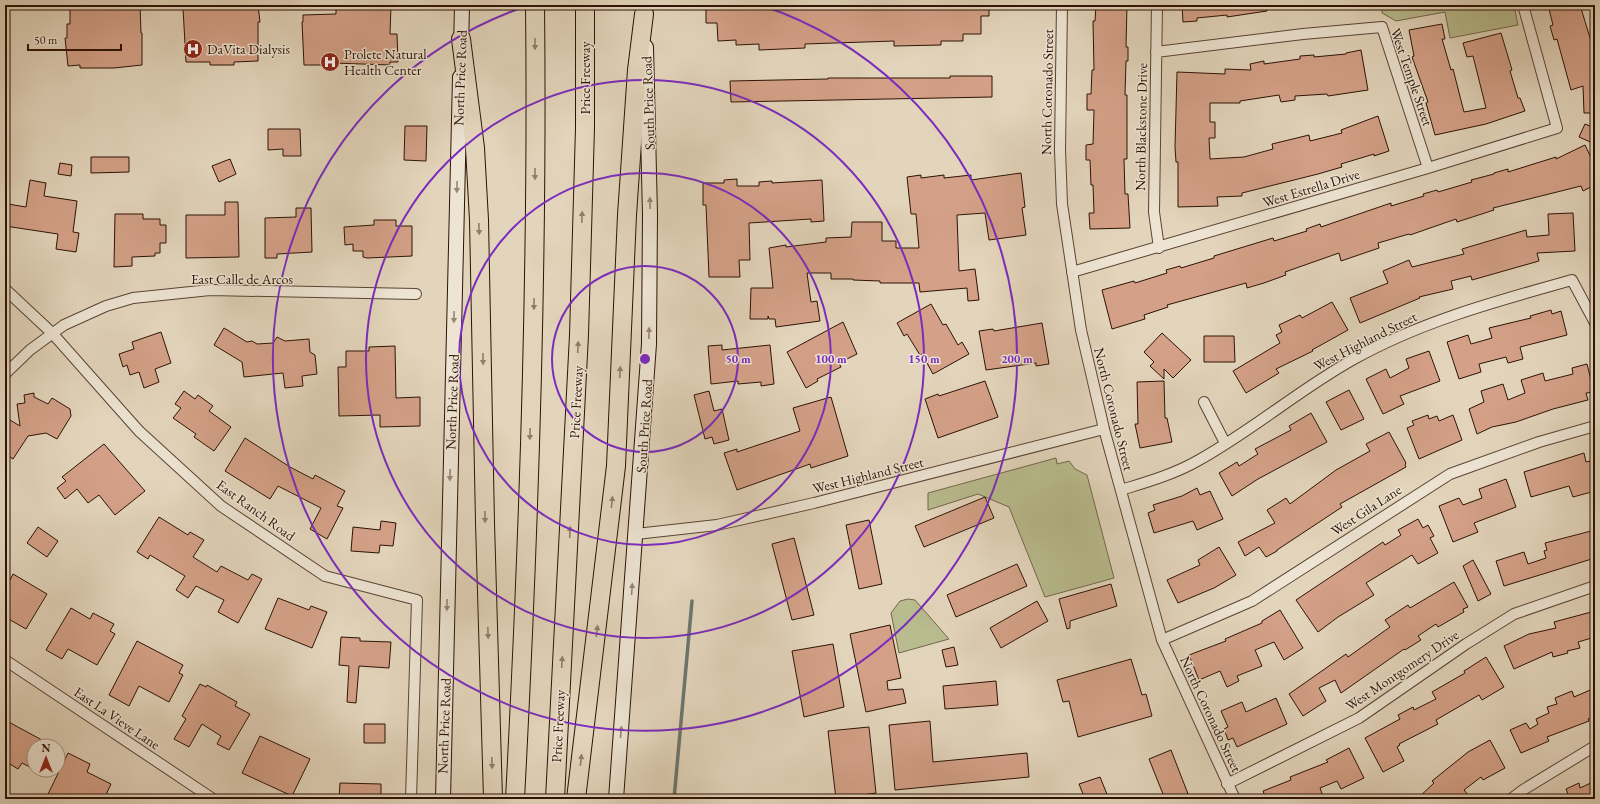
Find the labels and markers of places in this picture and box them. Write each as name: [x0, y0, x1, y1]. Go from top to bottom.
hospital icon: DaVita Dialysis: [182, 38, 204, 60]
place label: DaVita Dialysis: [207, 40, 290, 58]
place label: Prolete Natural Health Center: [344, 45, 427, 79]
hospital icon: Prolete Natural Health Center: [319, 51, 341, 73]
centre of rings: [638, 352, 652, 366]

